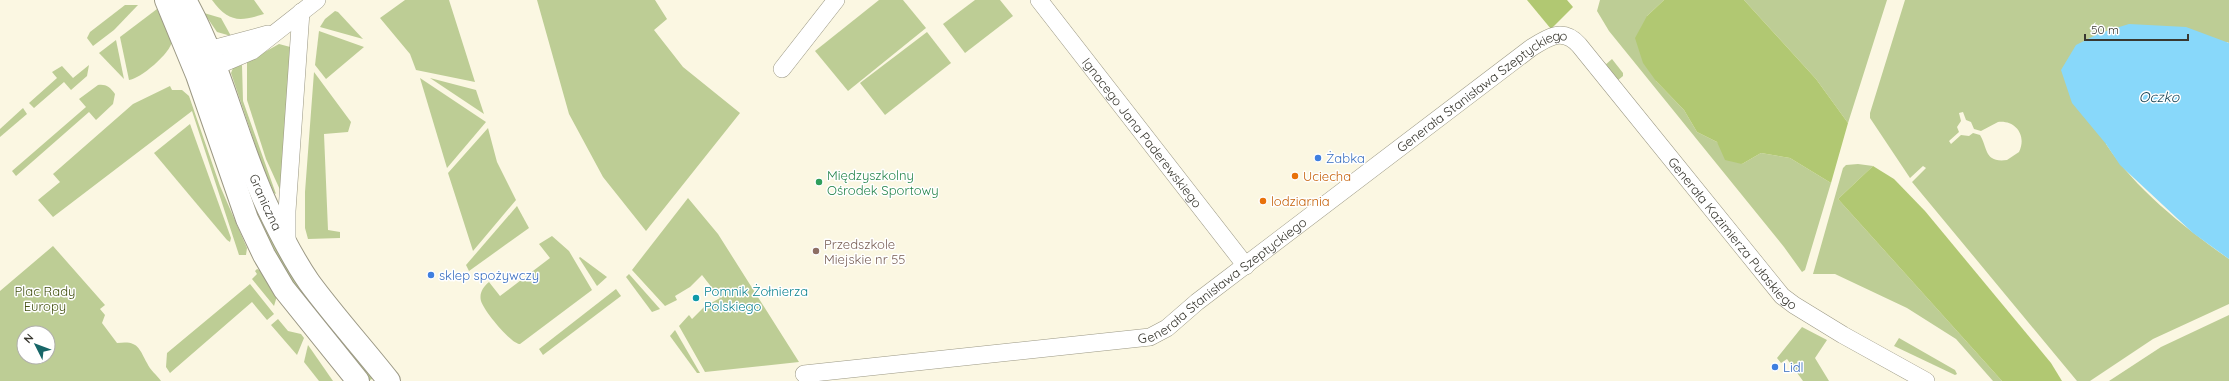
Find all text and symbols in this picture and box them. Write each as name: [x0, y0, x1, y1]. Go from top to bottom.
scale bar: [2085, 16, 2188, 42]
text: 50 m: [2091, 22, 2119, 37]
street label: Generała Stanisława Szeptyckiego: [1393, 27, 1569, 155]
street label: Ignacego Jana Paderewskiego: [1079, 54, 1206, 211]
water label: Oczko: [2139, 88, 2180, 106]
place label: Żabka: [1326, 150, 1365, 166]
marker: Żabka: [1313, 153, 1323, 163]
street label: Generała Kazimierza Pułaskiego: [1665, 154, 1801, 313]
place label: Międzyszkolny Ośrodek Sportowy: [827, 167, 939, 198]
place label: Uciecha: [1303, 168, 1351, 184]
marker: Uciecha: [1290, 171, 1300, 181]
street label: Graniczna: [246, 172, 286, 233]
marker: Międzyszkolny Ośrodek Sportowy: [814, 177, 824, 187]
place label: lodziarnia: [1271, 193, 1330, 209]
marker: lodziarnia: [1258, 196, 1268, 206]
street label: Generała Stanisława Szeptyckiego: [1137, 214, 1310, 346]
place label: Przedszkole Miejskie nr 55: [824, 236, 905, 267]
marker: Przedszkole Miejskie nr 55: [811, 246, 821, 256]
place label: sklep spożywczy: [439, 267, 539, 283]
marker: sklep spożywczy: [426, 270, 436, 280]
park label: Plac Rady Europy: [15, 283, 75, 314]
place label: Pomnik Żołnierza Polskiego: [704, 283, 808, 314]
marker: Pomnik Żołnierza Polskiego: [691, 293, 701, 303]
north arrow: [16, 325, 56, 365]
text: N: [21, 331, 36, 346]
place label: Lidl: [1783, 359, 1804, 375]
marker: Lidl: [1770, 362, 1780, 372]

